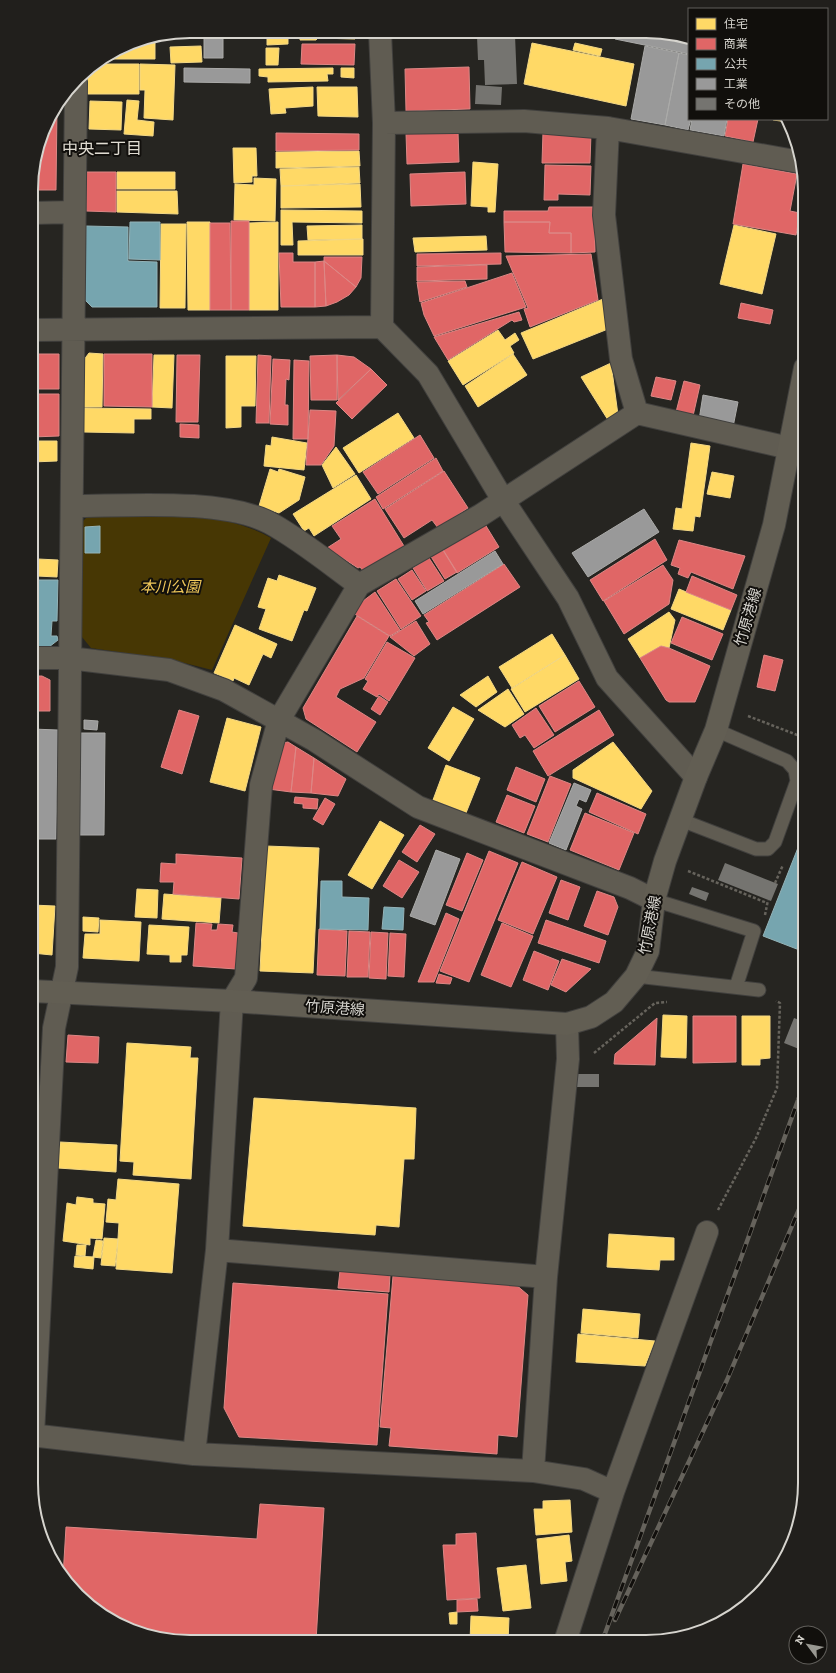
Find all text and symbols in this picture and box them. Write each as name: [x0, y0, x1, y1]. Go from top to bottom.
legend: [688, 8, 828, 120]
text: 住宅: [724, 17, 748, 31]
text: 商業: [724, 37, 748, 51]
text: 公共: [724, 57, 748, 71]
text: 工業: [724, 77, 748, 91]
text: その他: [724, 97, 760, 111]
district label: 中央二丁目: [62, 139, 142, 158]
park label: 本川公園: [140, 578, 202, 596]
street label: 竹原港線: [731, 586, 765, 648]
street label: 竹原港線: [635, 894, 665, 956]
street label: 竹原港線: [304, 997, 366, 1019]
north arrow: [788, 1625, 828, 1665]
text: N: [792, 1632, 808, 1647]

